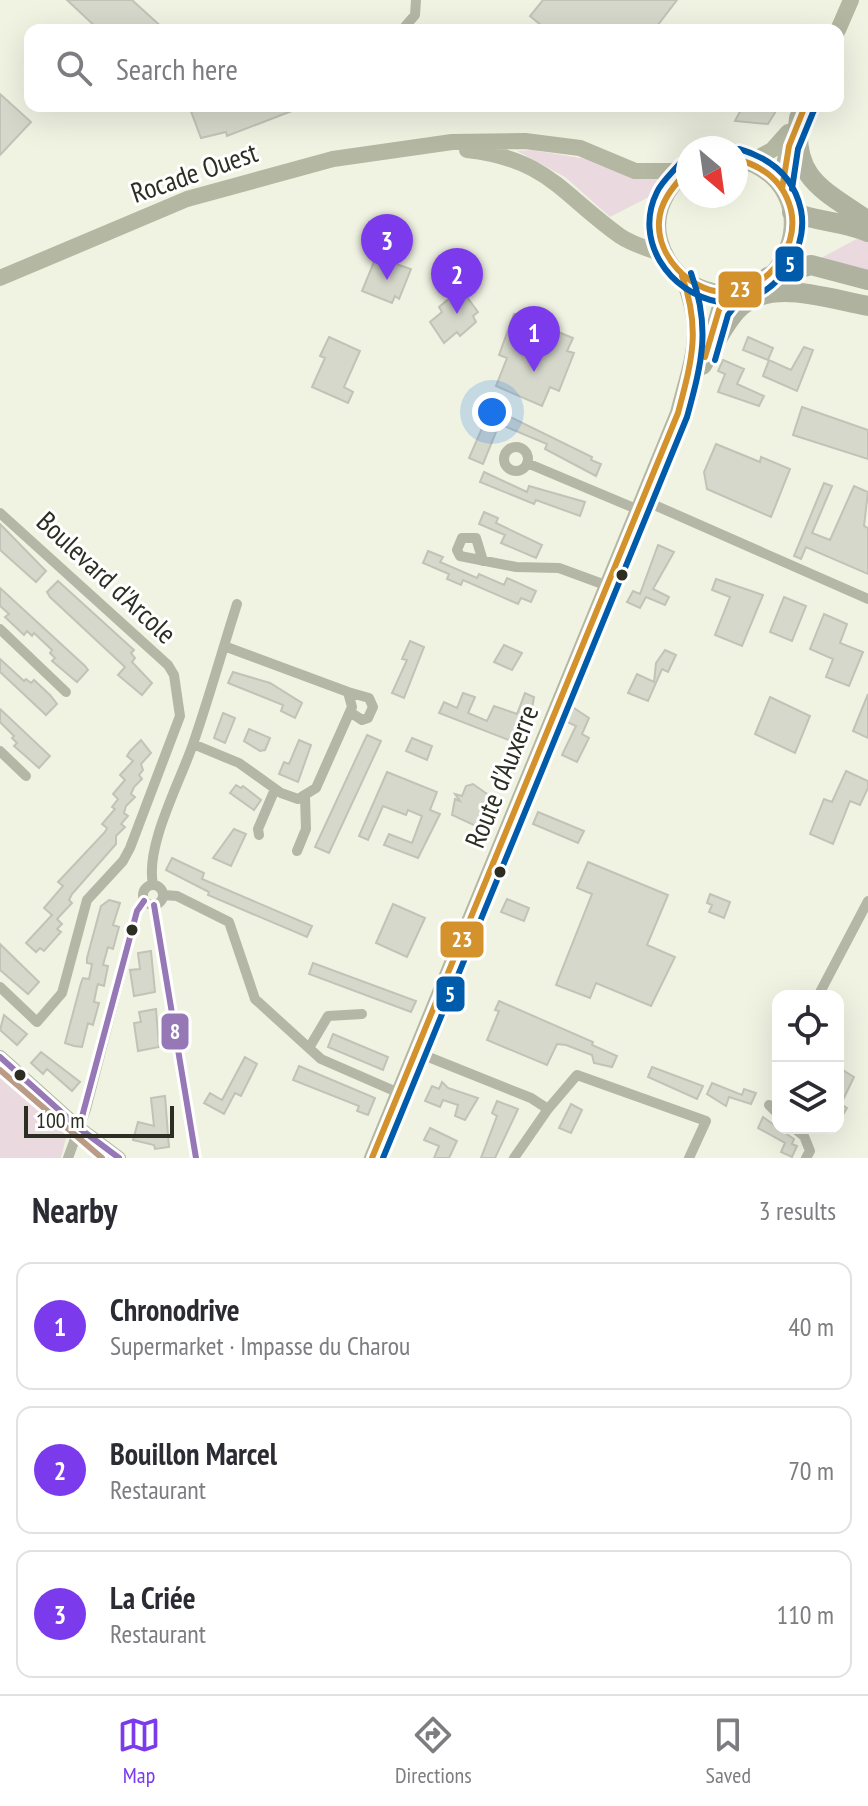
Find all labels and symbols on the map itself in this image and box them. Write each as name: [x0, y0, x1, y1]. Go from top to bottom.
street label: Rocade Ouest: [126, 133, 262, 211]
north arrow: [676, 136, 748, 208]
pin: 3: [361, 214, 413, 280]
line badge: 5: [774, 245, 805, 283]
pin: 2: [431, 248, 483, 314]
text: 5: [785, 250, 795, 278]
line badge: 23: [717, 270, 763, 309]
text: 23: [729, 275, 751, 303]
pin: 1: [508, 306, 560, 372]
your location: [472, 392, 512, 432]
street label: Boulevard d'Arcole: [29, 503, 185, 651]
unlabelled marker: [614, 567, 630, 583]
street label: Route d'Auxerre: [456, 699, 546, 853]
unlabelled marker: [492, 864, 508, 880]
line badge: 23: [439, 920, 485, 959]
unlabelled marker: [124, 922, 140, 938]
text: 23: [451, 925, 473, 953]
line badge: 5: [435, 975, 466, 1013]
text: 5: [445, 980, 455, 1008]
line badge: 8: [160, 1012, 190, 1051]
text: 8: [170, 1017, 180, 1045]
unlabelled marker: [12, 1067, 28, 1083]
scale bar: [24, 1102, 174, 1138]

